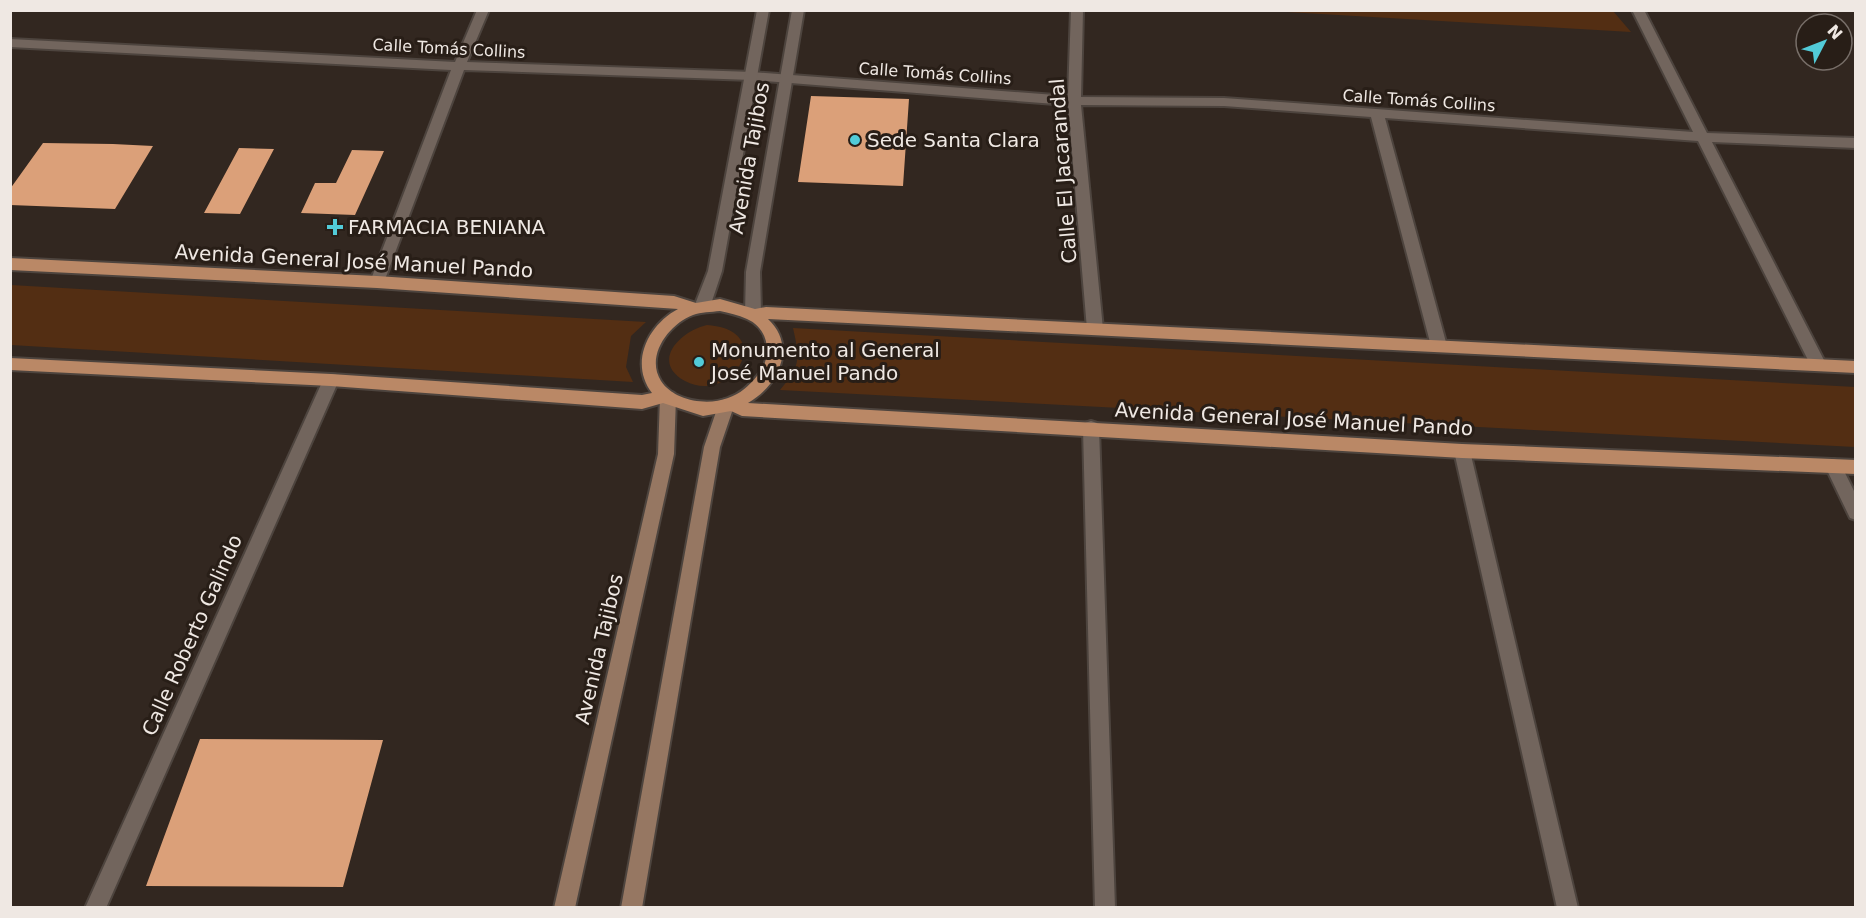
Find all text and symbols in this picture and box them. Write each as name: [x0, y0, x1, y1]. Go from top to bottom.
north arrow: [1794, 12, 1854, 72]
text: N: [1823, 21, 1846, 44]
street label: Calle Tomás Collins: [372, 35, 526, 62]
street label: Calle Tomás Collins: [858, 59, 1012, 88]
street label: Calle El Jacarandal: [1045, 78, 1081, 264]
street label: Avenida Tajibos: [724, 80, 774, 236]
street label: Calle Tomás Collins: [1342, 86, 1496, 115]
place label: Sede Santa Clara: [867, 128, 1040, 152]
marker: Sede Santa Clara: [848, 133, 862, 147]
place label: FARMACIA BENIANA: [348, 215, 546, 239]
marker: FARMACIA BENIANA: [326, 218, 344, 236]
street label: Avenida General José Manuel Pando: [174, 240, 534, 282]
place label: Monumento al General José Manuel Pando: [709, 338, 940, 385]
marker: Monumento al General José Manuel Pando: [692, 355, 706, 369]
street label: Avenida General José Manuel Pando: [1114, 398, 1474, 440]
street label: Calle Roberto Galindo: [137, 531, 247, 739]
street label: Avenida Tajibos: [570, 571, 628, 727]

